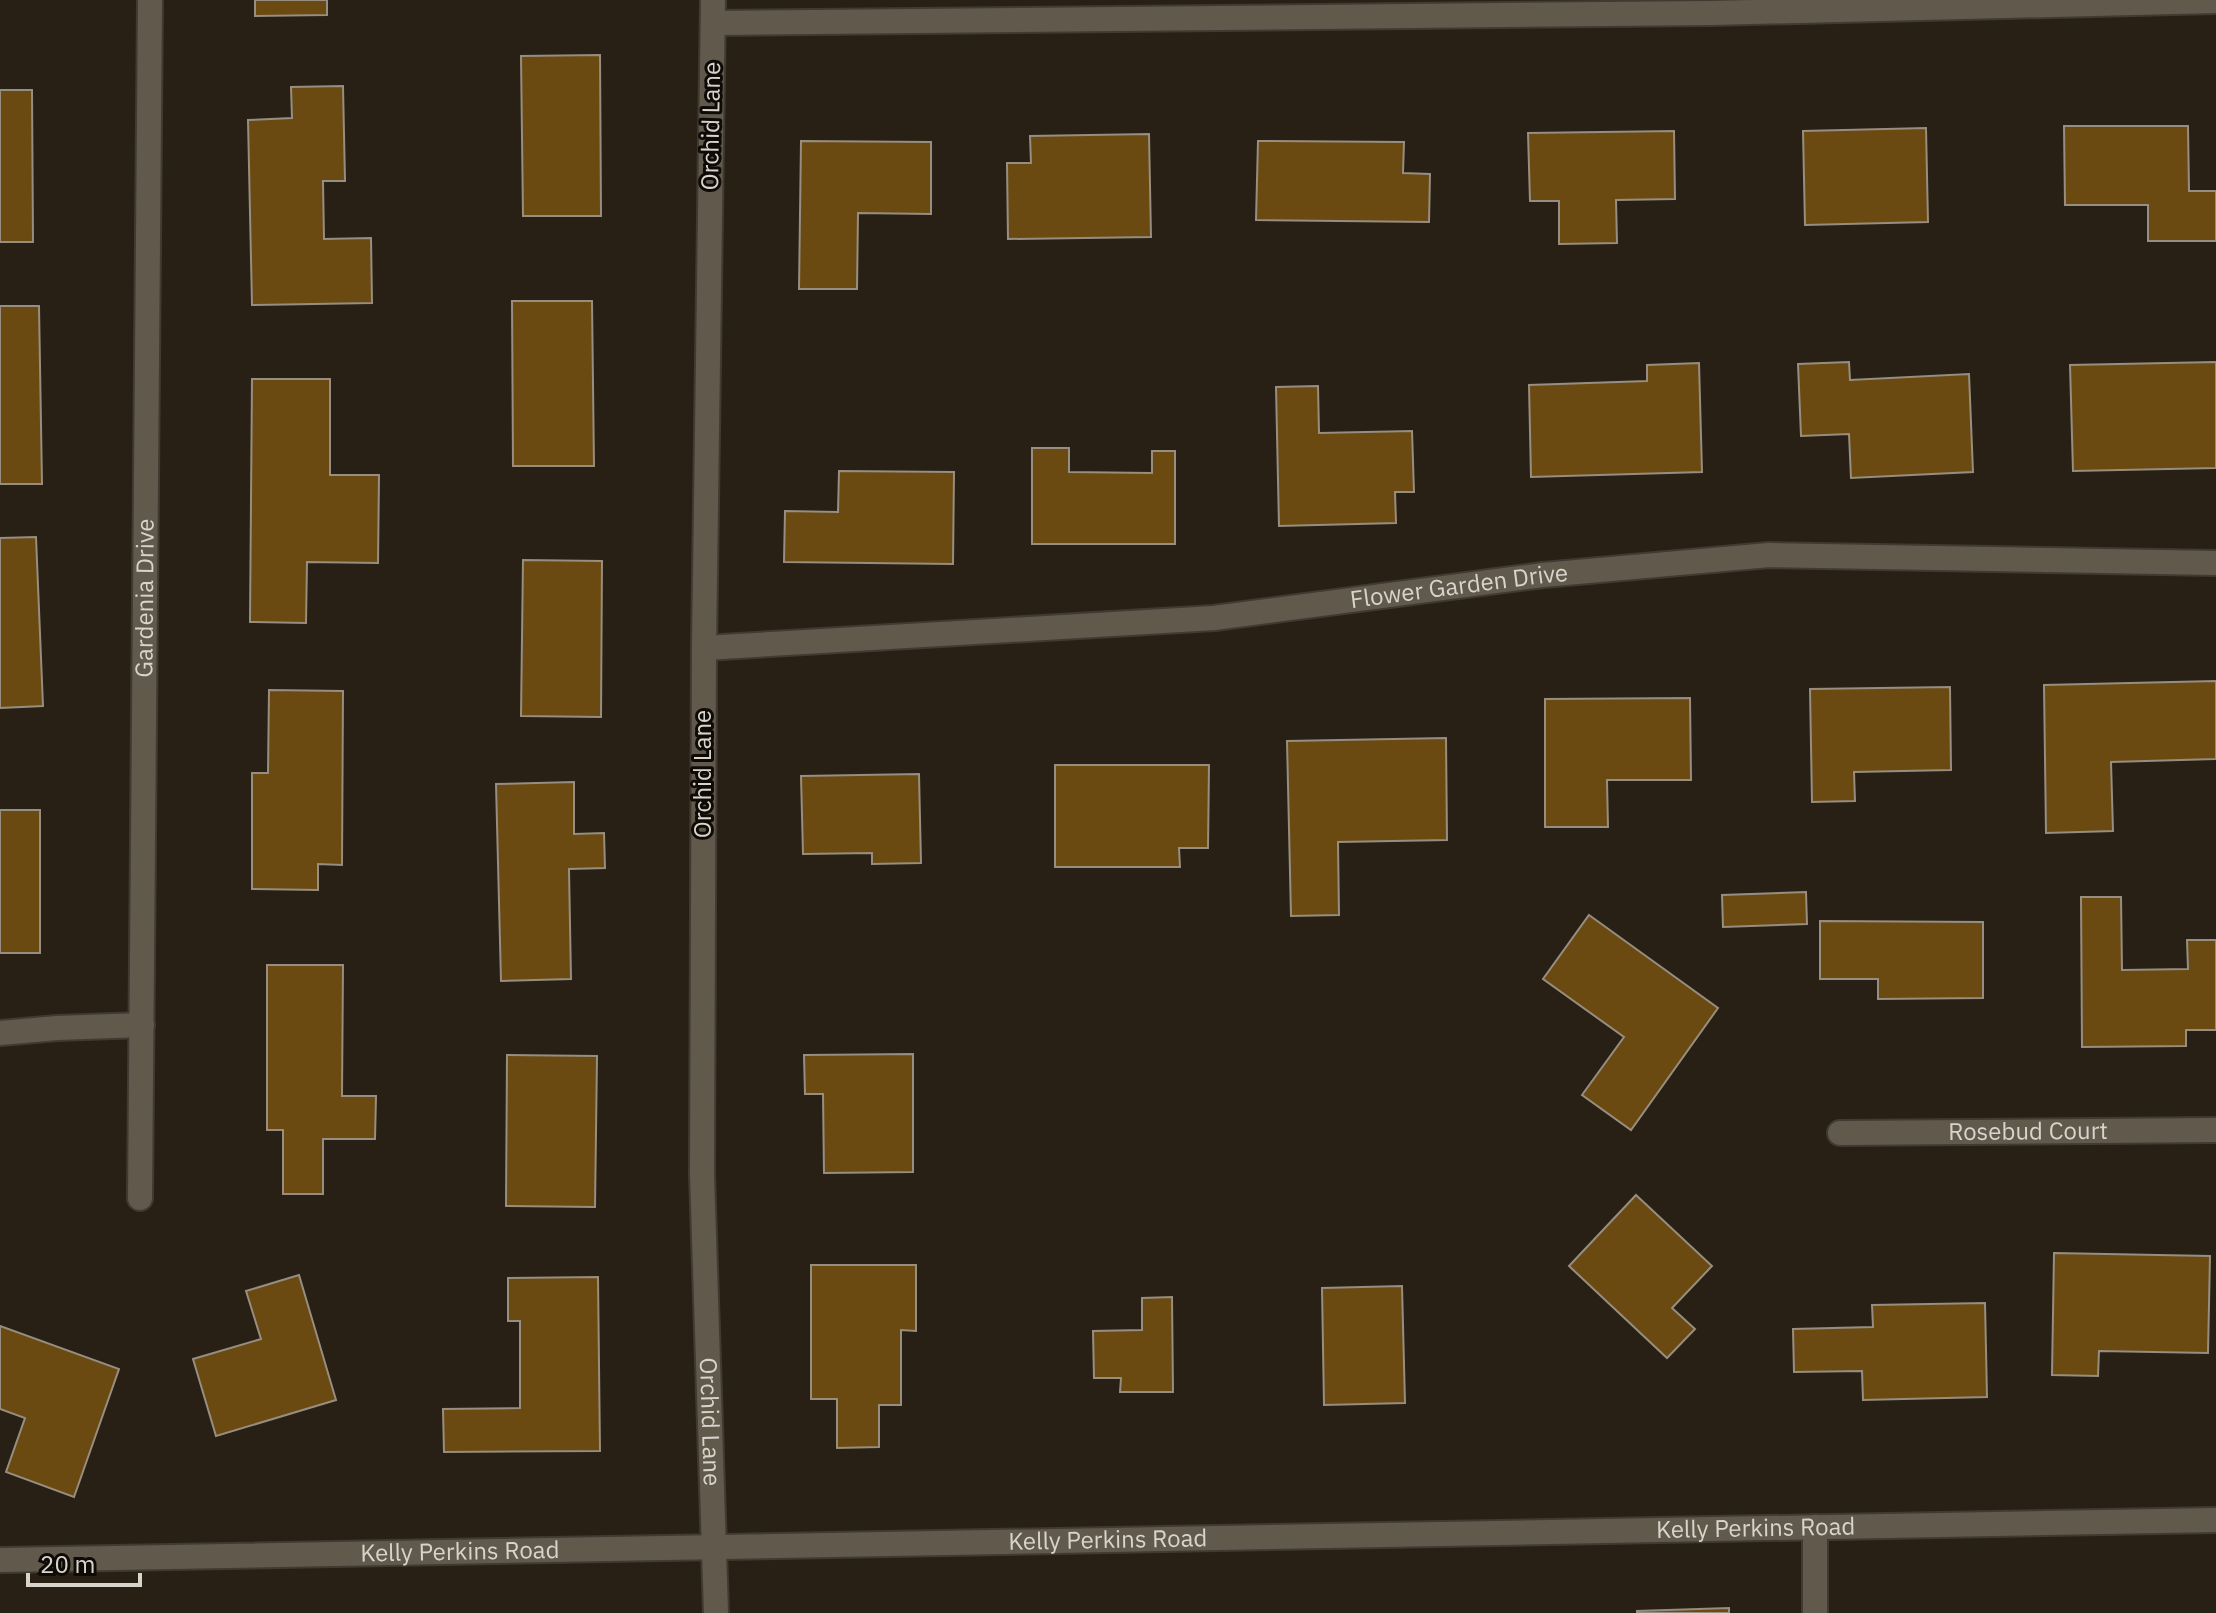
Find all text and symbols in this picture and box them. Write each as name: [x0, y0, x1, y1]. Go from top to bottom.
street label: Orchid Lane: [693, 61, 727, 191]
street label: Gardenia Drive: [127, 518, 161, 678]
street label: Flower Garden Drive: [1348, 556, 1569, 615]
street label: Orchid Lane: [686, 710, 718, 838]
street label: Rosebud Court: [1948, 1114, 2108, 1147]
street label: Orchid Lane: [693, 1357, 729, 1487]
street label: Kelly Perkins Road: [1656, 1510, 1856, 1545]
street label: Kelly Perkins Road: [1008, 1521, 1208, 1557]
street label: Kelly Perkins Road: [360, 1533, 560, 1568]
scale bar: [28, 1537, 140, 1587]
text: 20 m: [40, 1548, 95, 1580]

